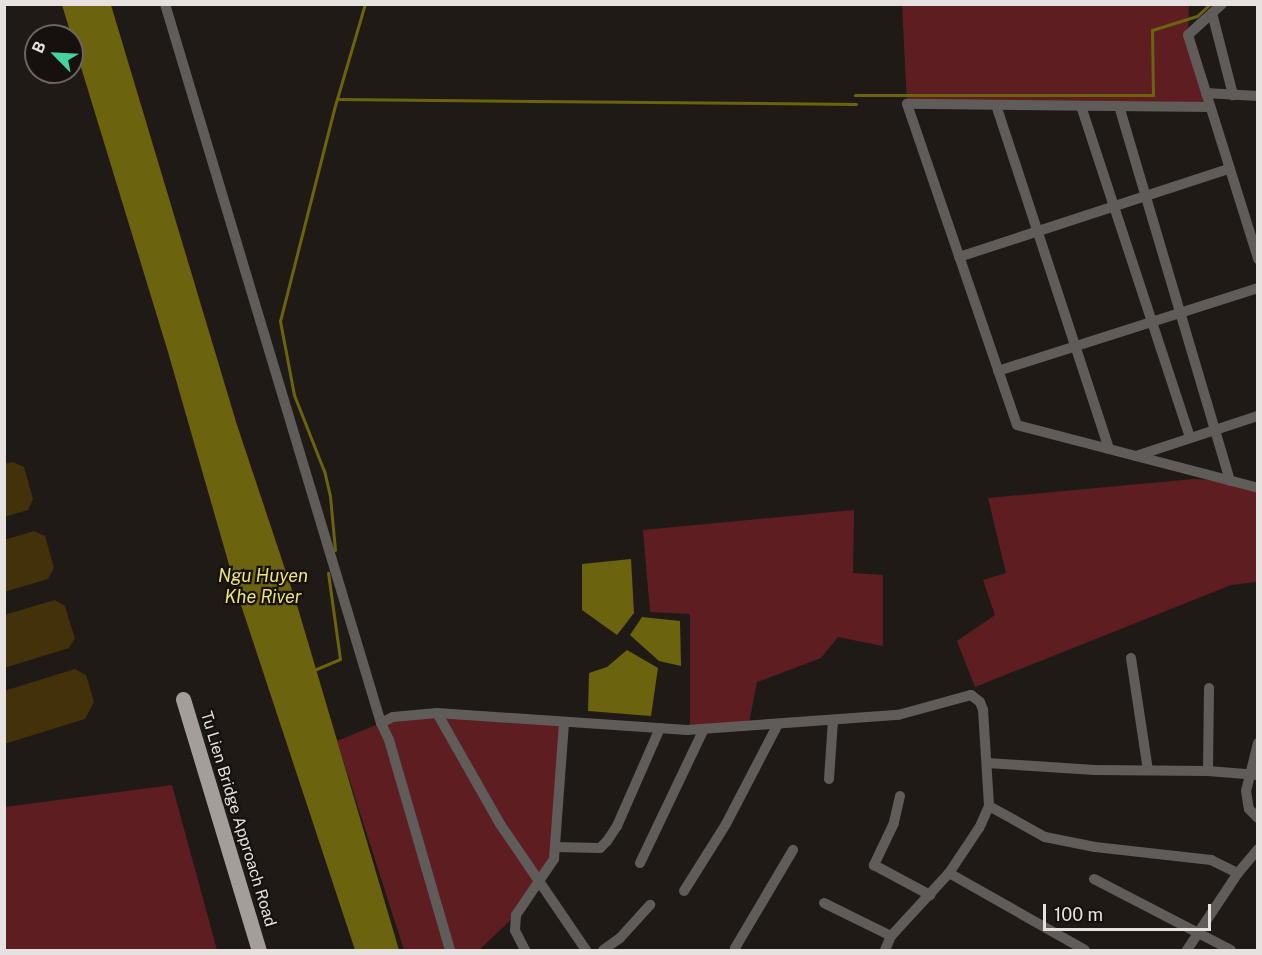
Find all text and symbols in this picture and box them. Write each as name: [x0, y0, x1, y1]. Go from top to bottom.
north arrow: [24, 24, 84, 84]
text: B: [28, 38, 50, 56]
water label: Ngu Huyen Khe River: [218, 566, 308, 608]
street label: Tu Lien Bridge Approach Road: [196, 709, 280, 929]
scale bar: [1046, 892, 1214, 930]
text: 100 m: [1054, 904, 1103, 925]

